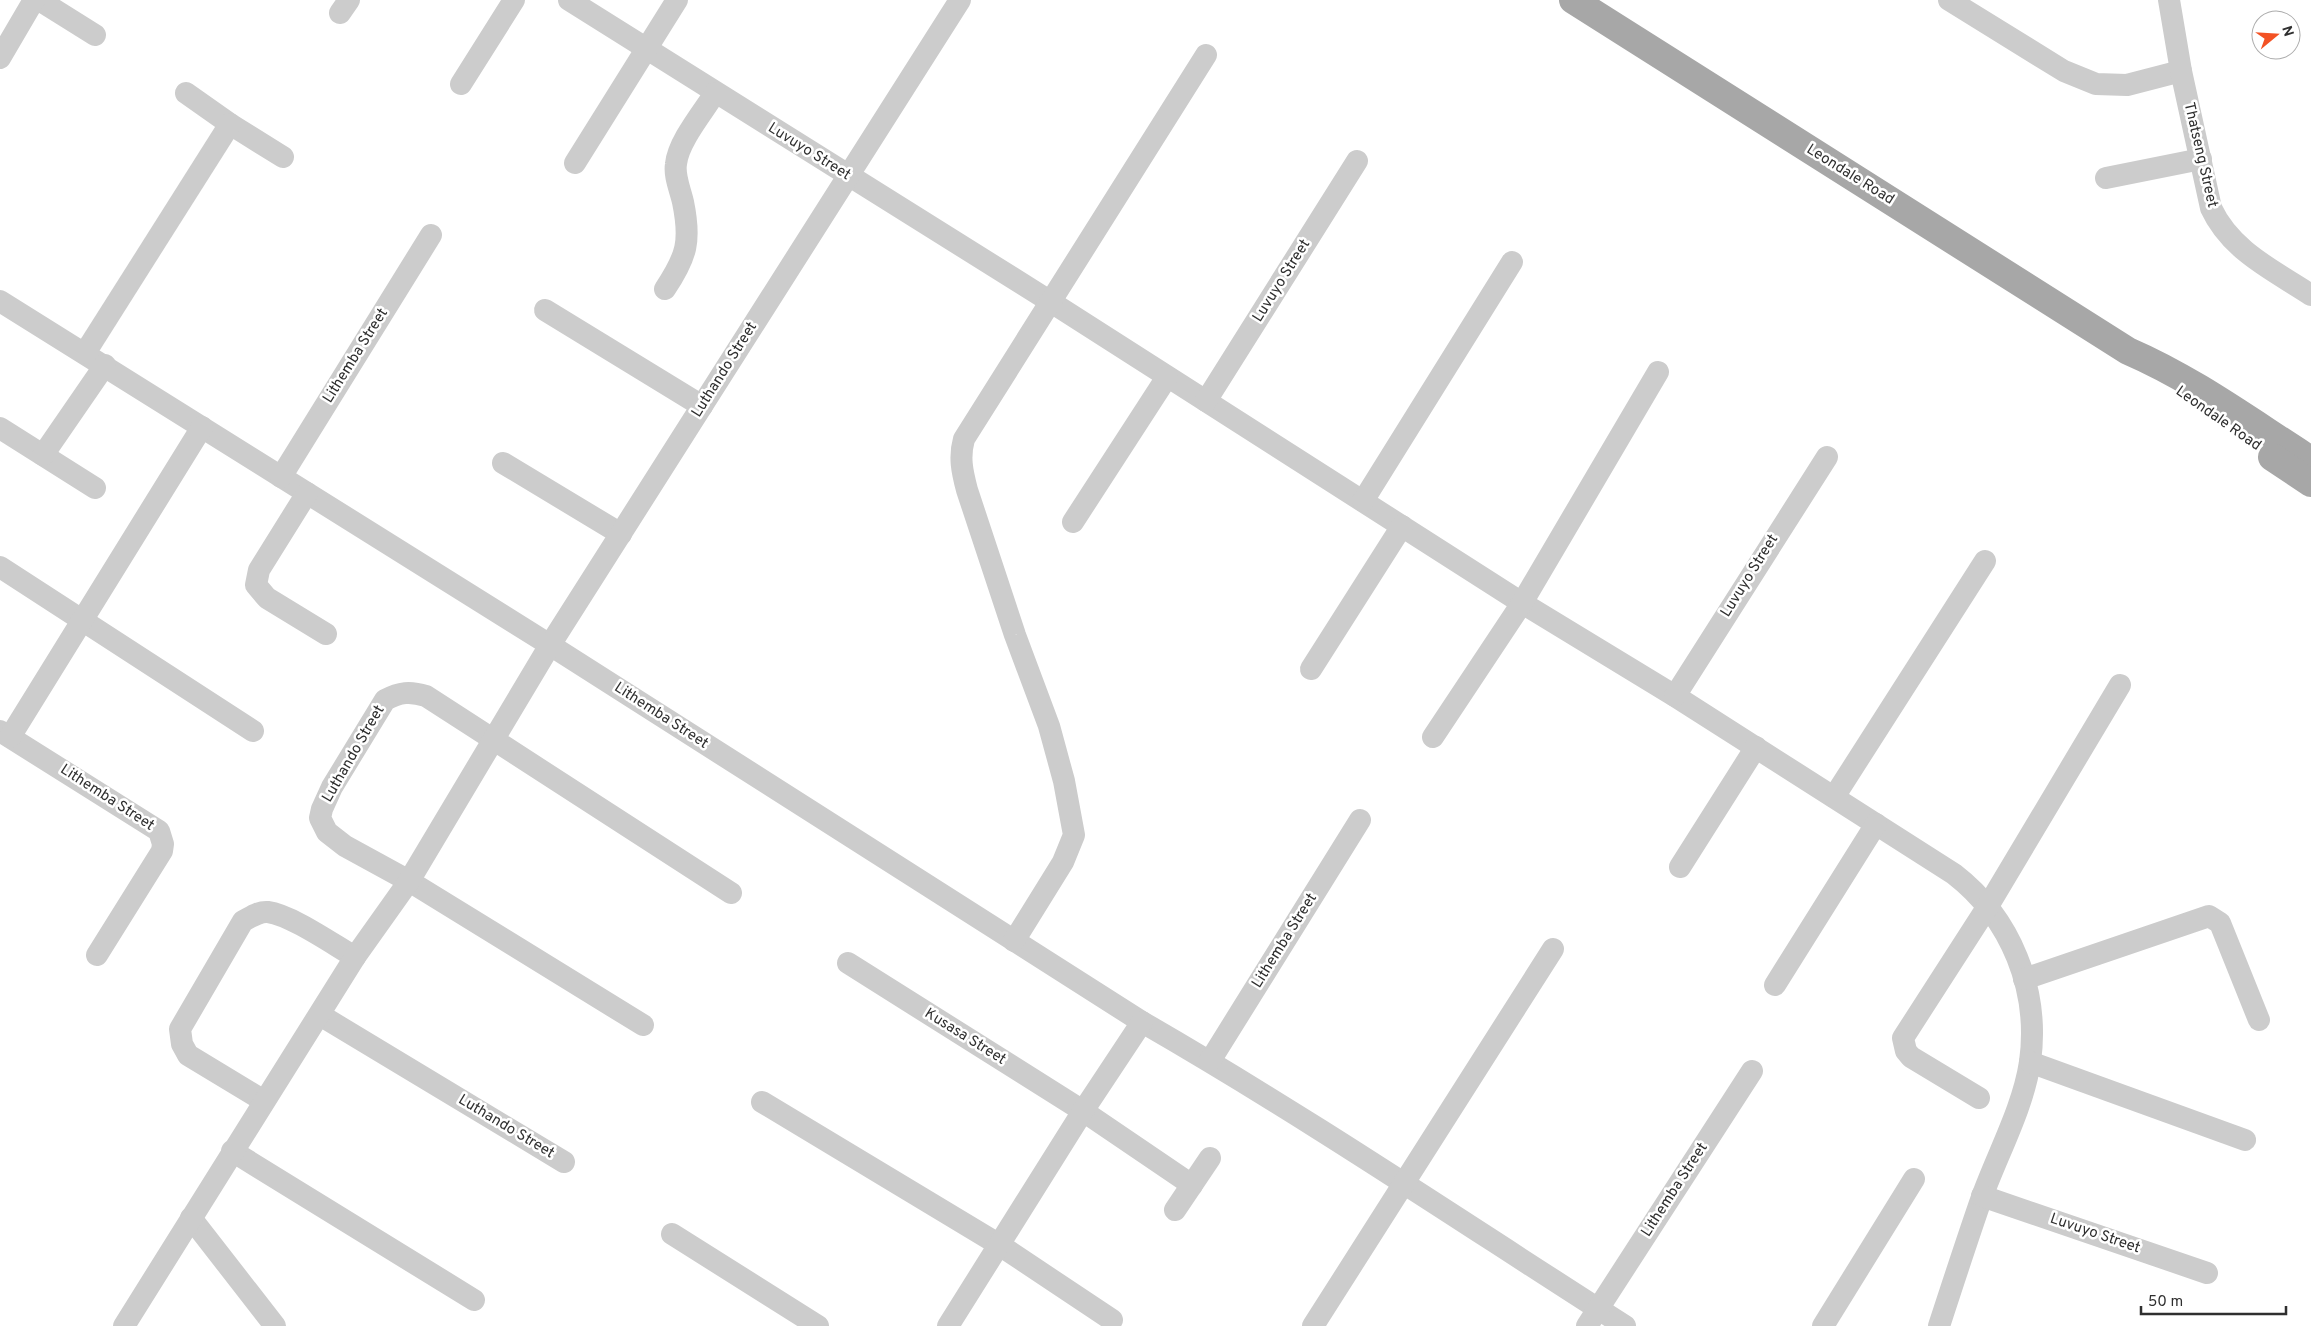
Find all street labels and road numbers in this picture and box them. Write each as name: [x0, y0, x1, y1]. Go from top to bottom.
street label: Thatseng Street: [2179, 100, 2221, 210]
street label: Luvuyo Street: [764, 119, 854, 185]
street label: Leondale Road: [1802, 140, 1898, 210]
street label: Luvuyo Street: [1249, 236, 1315, 326]
street label: Lithemba Street: [319, 305, 393, 407]
street label: Luthando Street: [688, 319, 762, 421]
street label: Leondale Road: [2171, 382, 2265, 456]
street label: Luvuyo Street: [1717, 531, 1783, 621]
street label: Lithemba Street: [610, 678, 712, 754]
street label: Luthando Street: [318, 702, 390, 806]
street label: Lithemba Street: [56, 760, 158, 836]
street label: Lithemba Street: [1248, 890, 1322, 992]
street label: Kusasa Street: [921, 1004, 1009, 1070]
street label: Luthando Street: [454, 1091, 558, 1163]
street label: Lithemba Street: [1637, 1139, 1713, 1241]
street label: Luvuyo Street: [2047, 1210, 2143, 1258]

